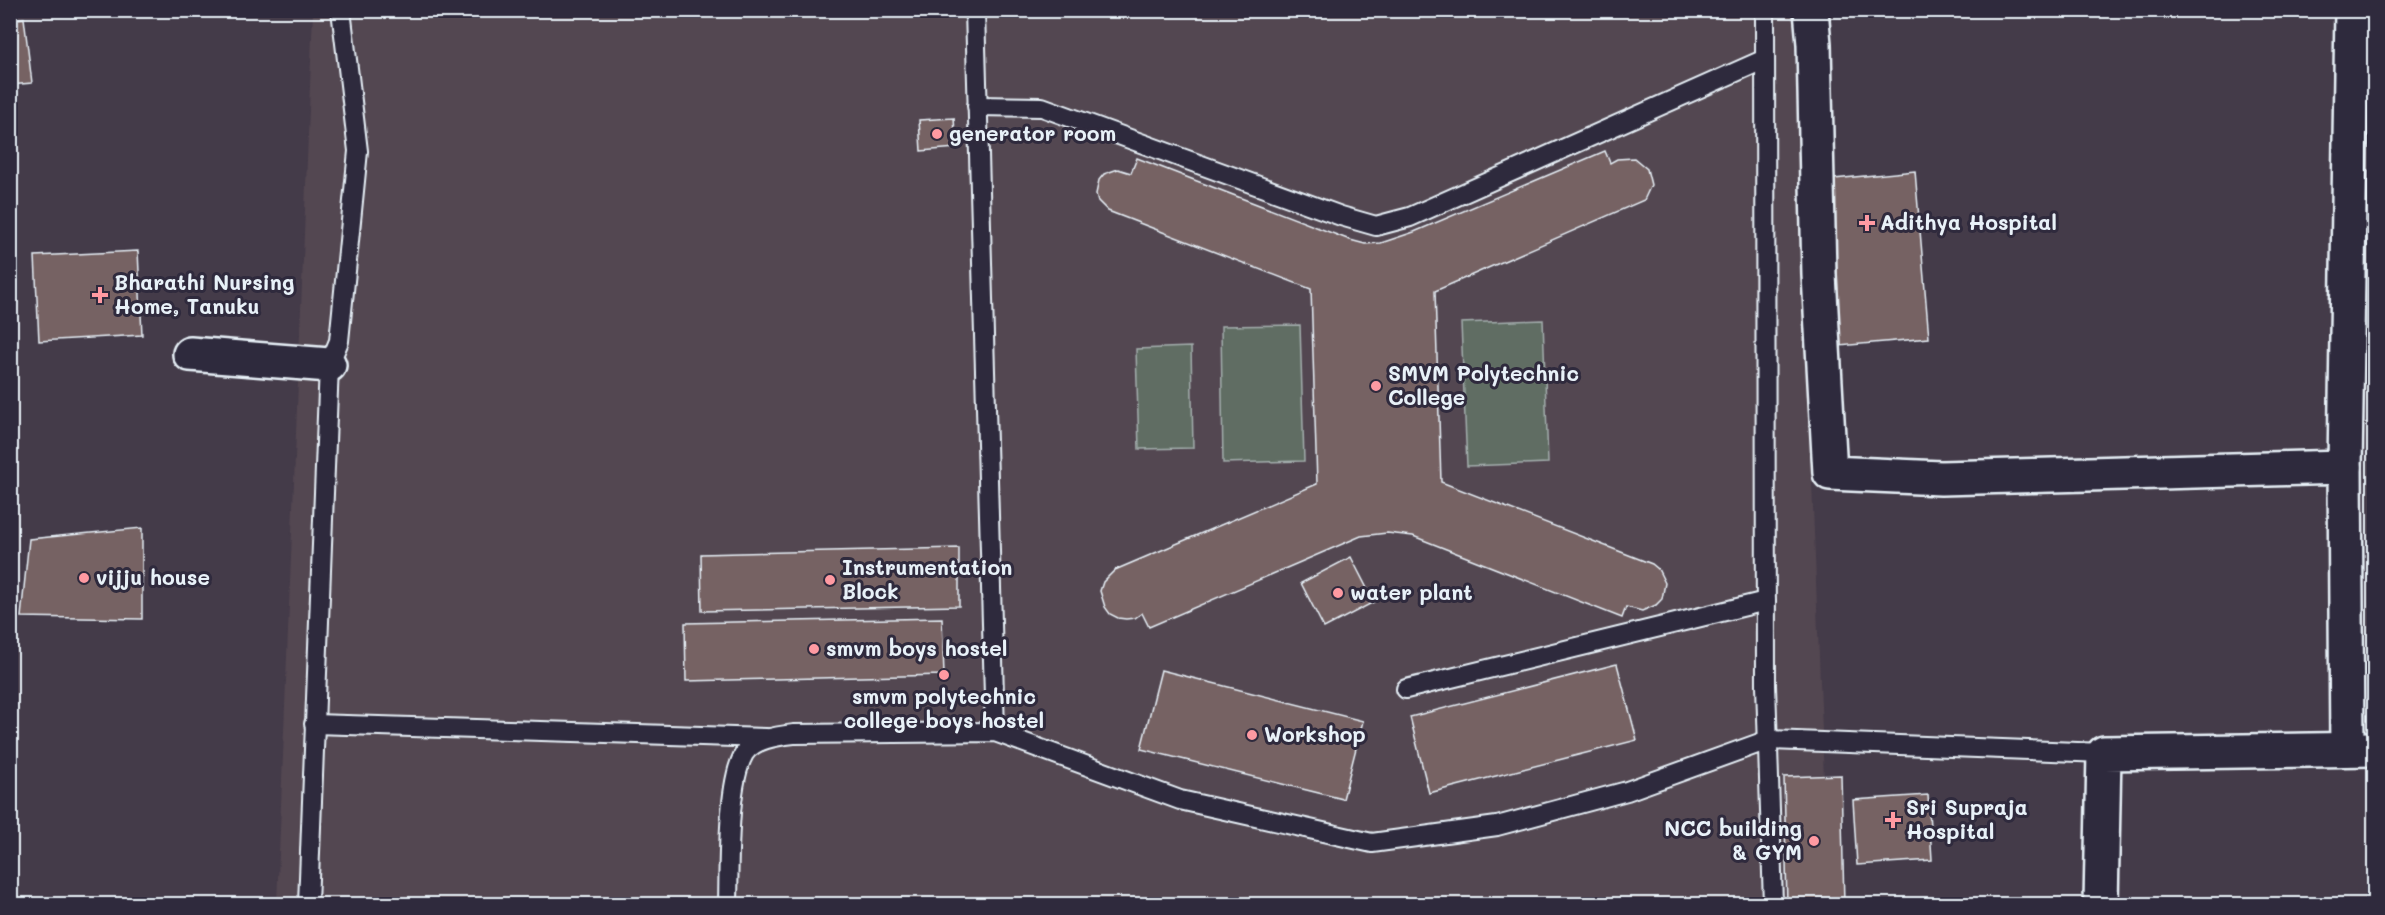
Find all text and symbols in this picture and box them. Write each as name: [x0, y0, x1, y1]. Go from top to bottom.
place label: generator room: [949, 119, 1116, 146]
marker: generator room: [930, 127, 944, 141]
place label: Adithya Hospital: [1880, 208, 2057, 236]
marker: Adithya Hospital: [1858, 214, 1876, 232]
place label: Bharathi Nursing Home, Tanuku: [114, 268, 294, 319]
marker: Bharathi Nursing Home, Tanuku: [91, 286, 109, 304]
place label: SMVM Polytechnic College: [1388, 359, 1579, 410]
marker: SMVM Polytechnic College: [1369, 379, 1383, 393]
place label: Instrumentation Block: [842, 553, 1012, 604]
place label: vijju house: [96, 563, 210, 590]
marker: vijju house: [77, 571, 91, 585]
marker: Instrumentation Block: [823, 573, 837, 587]
place label: water plant: [1350, 578, 1473, 605]
marker: water plant: [1331, 586, 1345, 600]
place label: smvm boys hostel: [826, 634, 1008, 662]
marker: smvm boys hostel: [807, 642, 821, 656]
marker: smvm polytechnic college boys hostel: [937, 668, 951, 682]
place label: smvm polytechnic college boys hostel: [844, 682, 1044, 734]
place label: Workshop: [1264, 720, 1366, 747]
marker: Workshop: [1245, 728, 1259, 742]
place label: Sri Supraja Hospital: [1906, 793, 2028, 844]
marker: Sri Supraja Hospital: [1884, 811, 1902, 829]
place label: NCC building & GYM: [1664, 814, 1802, 865]
marker: NCC building & GYM: [1807, 834, 1821, 848]

